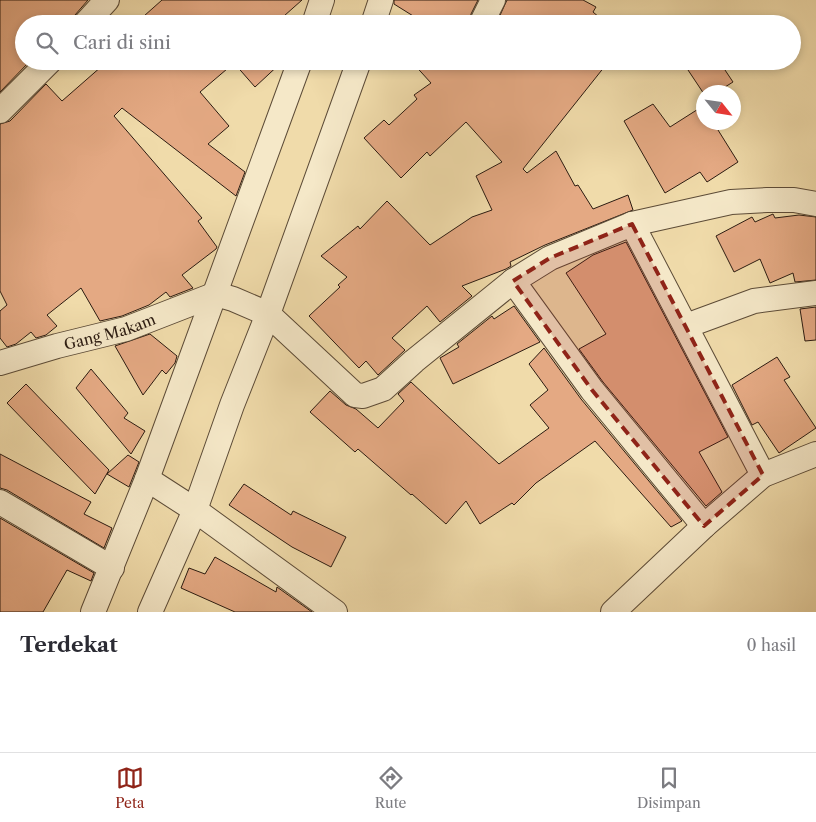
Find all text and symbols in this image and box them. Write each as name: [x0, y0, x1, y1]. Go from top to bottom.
search box: [15, 15, 801, 70]
icon: search: [33, 29, 61, 57]
text: Cari di sini: [73, 31, 171, 54]
north arrow: [696, 85, 741, 130]
street label: Gang Makam: [62, 309, 158, 353]
text: Terdekat: [20, 632, 118, 657]
text: 0 hasil: [747, 635, 796, 655]
tab: Peta: [115, 764, 144, 812]
tab: Rute: [375, 764, 406, 812]
tab: Disimpan: [637, 764, 701, 812]

